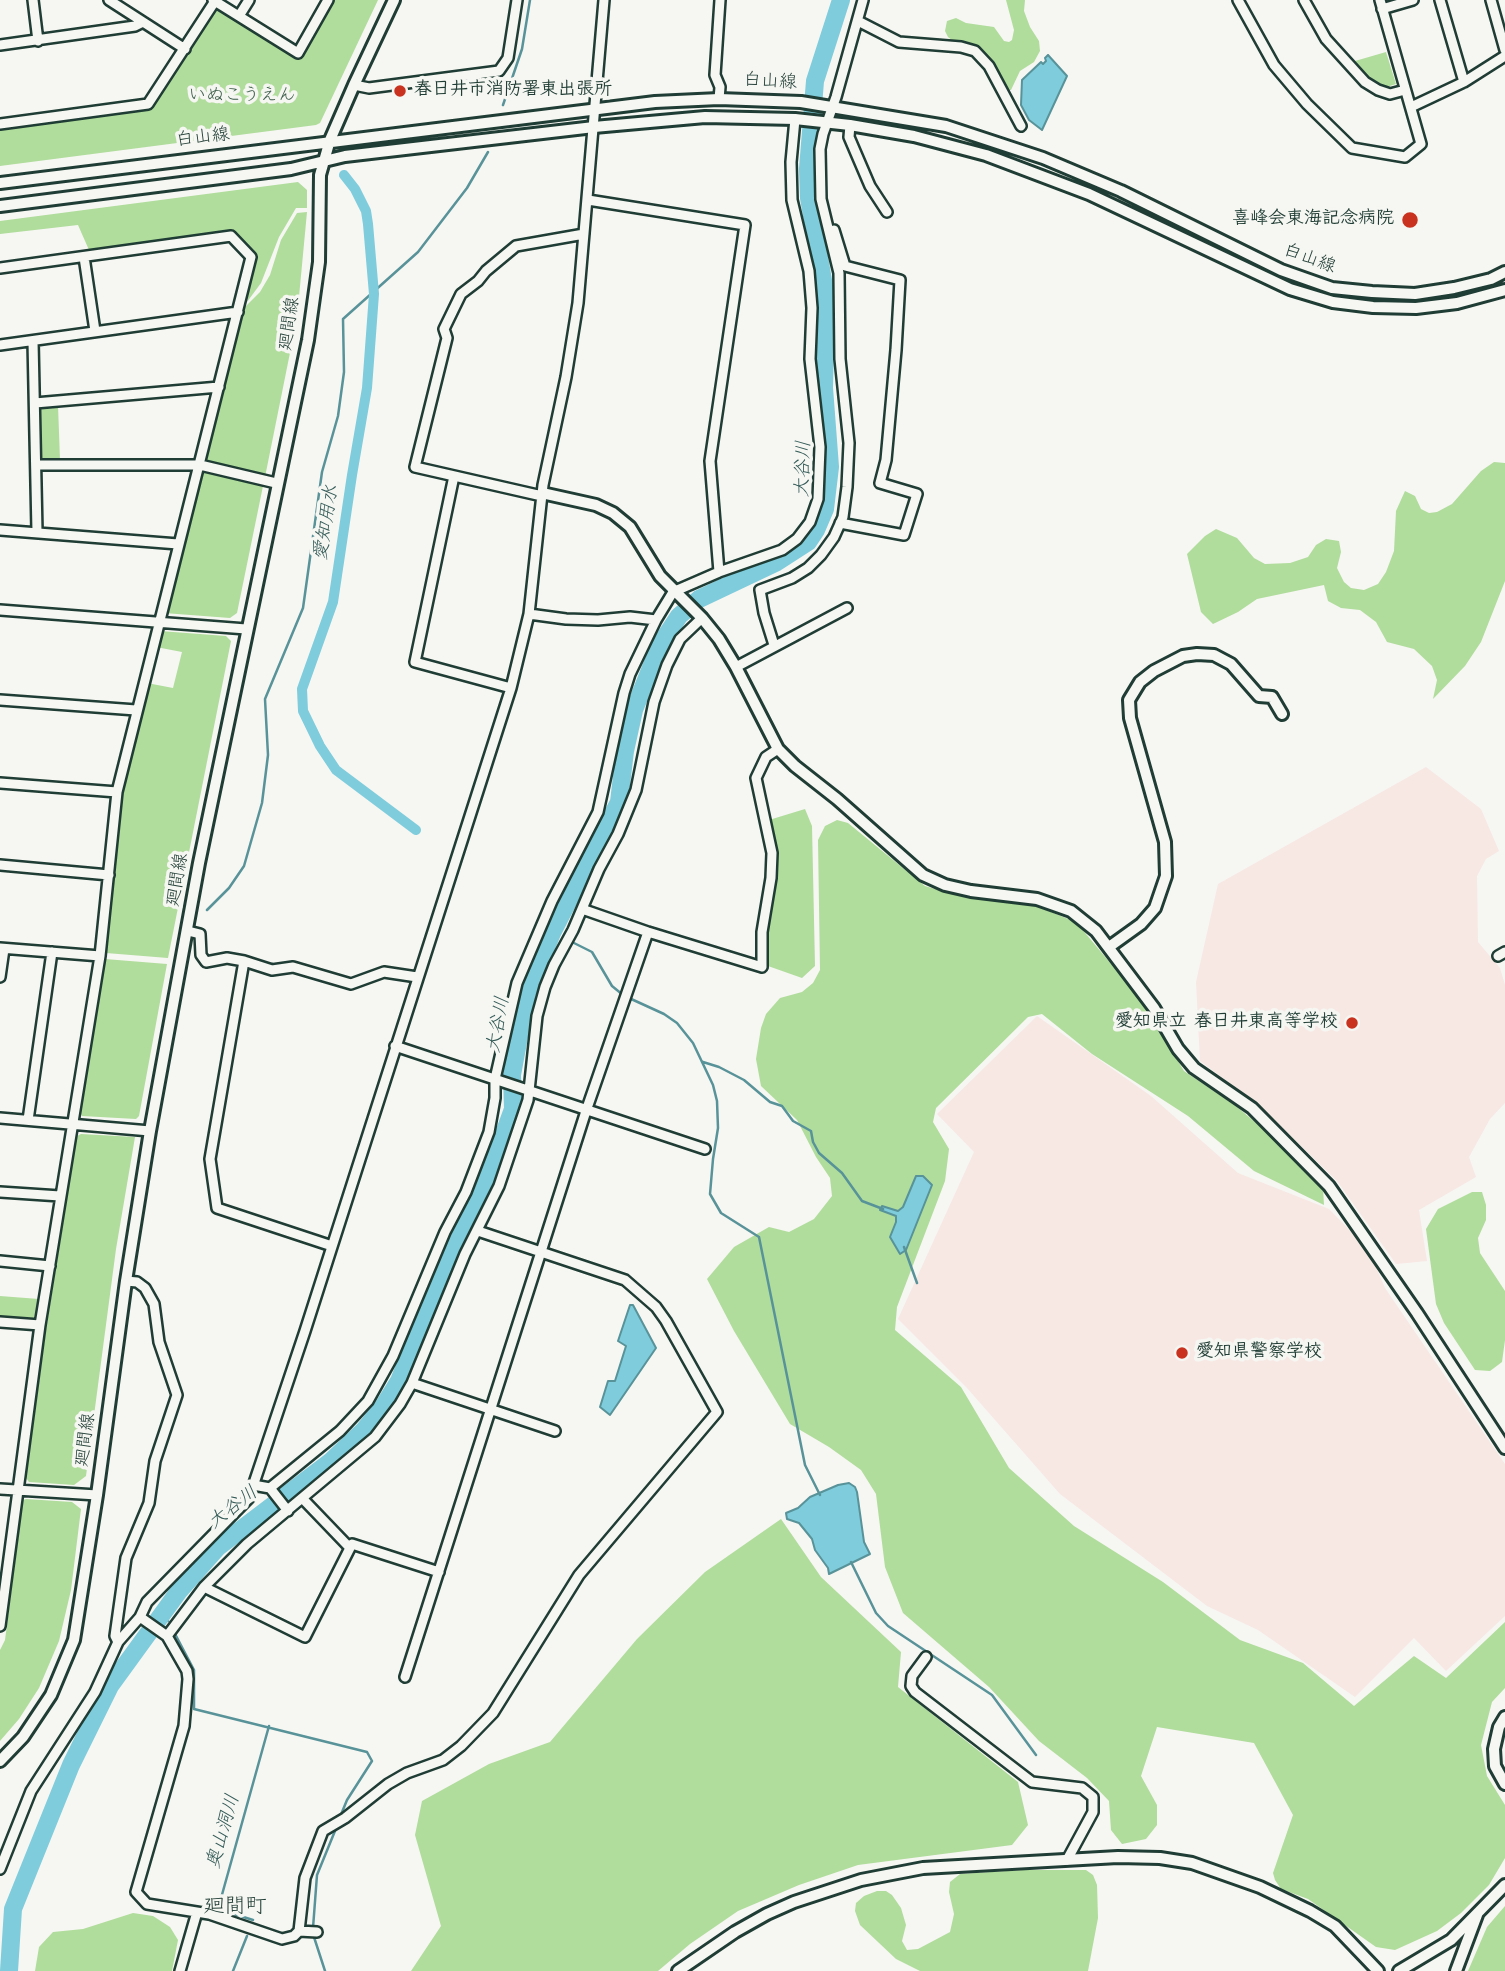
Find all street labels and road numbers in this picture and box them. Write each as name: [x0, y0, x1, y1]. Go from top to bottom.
street label: 白山線: [742, 71, 798, 95]
street label: 白山線: [175, 125, 231, 153]
street label: 白山線: [1280, 241, 1338, 279]
street label: 廻間線: [276, 296, 306, 352]
street label: 廻間線: [164, 852, 194, 908]
street label: 廻間線: [73, 1412, 101, 1468]

